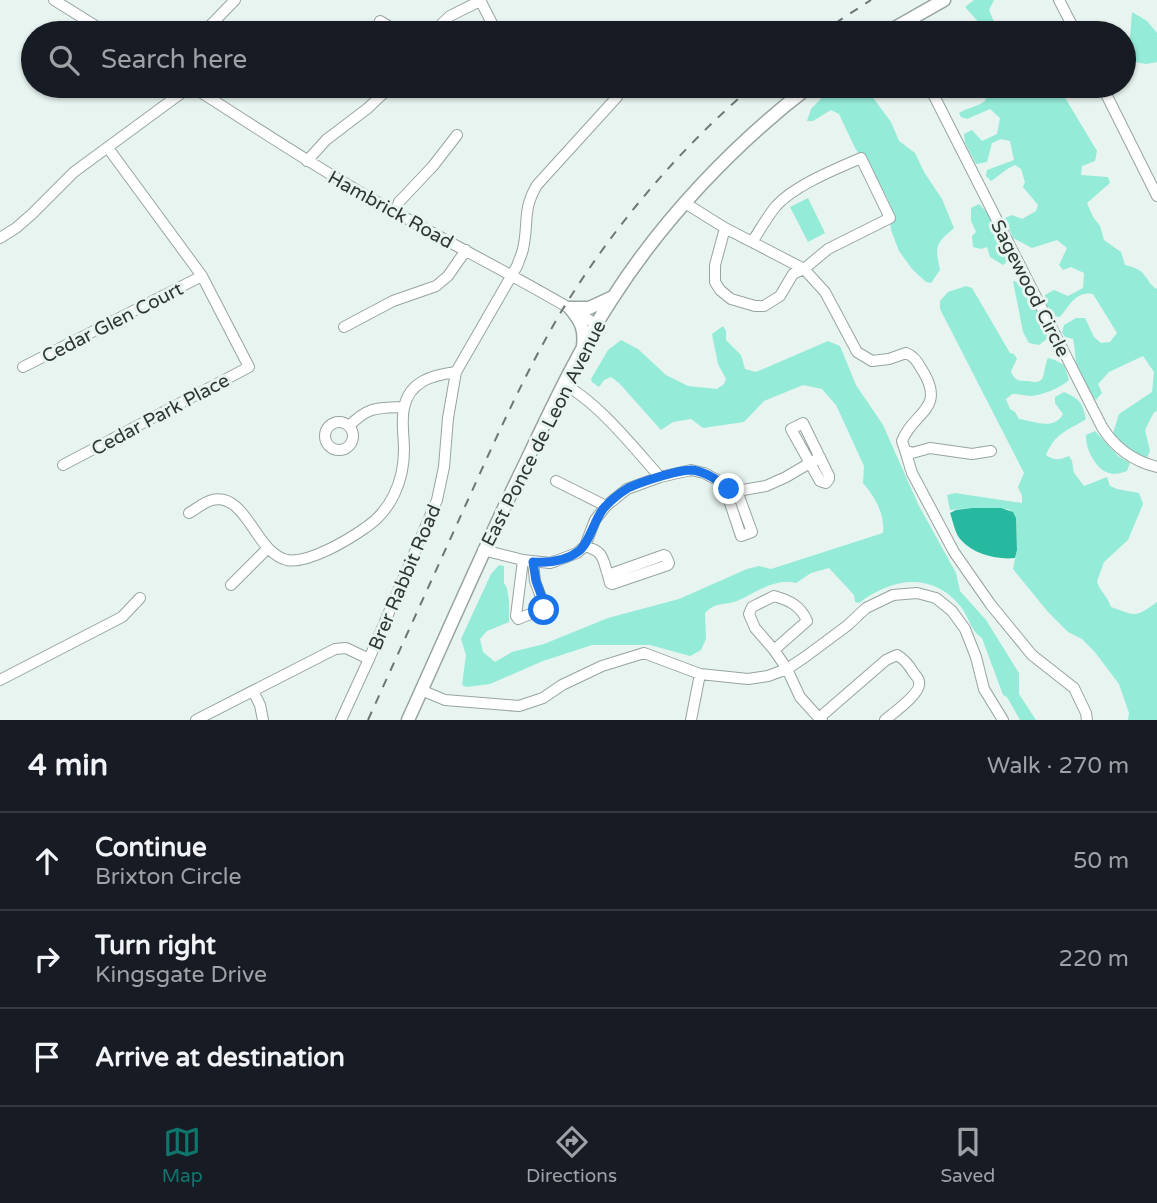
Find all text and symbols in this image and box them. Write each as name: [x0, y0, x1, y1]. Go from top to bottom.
search box: [21, 21, 1136, 98]
icon: search: [45, 41, 83, 79]
text: Search here: [101, 44, 247, 75]
street label: Hambrick Road: [324, 166, 457, 253]
street label: Sagewood Circle: [986, 216, 1074, 361]
street label: Cedar Glen Court: [38, 278, 187, 368]
street label: East Ponce de Leon Avenue: [477, 317, 611, 550]
street label: Cedar Park Place: [88, 369, 233, 460]
route end: [713, 473, 744, 504]
street label: Brer Rabbit Road: [364, 501, 445, 653]
route start: [528, 594, 559, 625]
text: 4 min: [28, 747, 108, 784]
text: Walk · 270 m: [987, 752, 1129, 780]
text: Continue: [95, 832, 207, 863]
icon: ahead: [28, 842, 66, 880]
text: 50 m: [1073, 847, 1129, 875]
text: Brixton Circle: [95, 863, 242, 891]
text: Turn right: [95, 930, 216, 961]
icon: right: [28, 940, 66, 978]
text: 220 m: [1059, 945, 1129, 973]
text: Kingsgate Drive: [95, 961, 267, 989]
icon: arrive: [28, 1038, 66, 1076]
text: Arrive at destination: [95, 1042, 345, 1073]
tab: Map: [162, 1123, 203, 1187]
tab: Directions: [526, 1123, 617, 1187]
tab: Saved: [940, 1123, 995, 1187]

